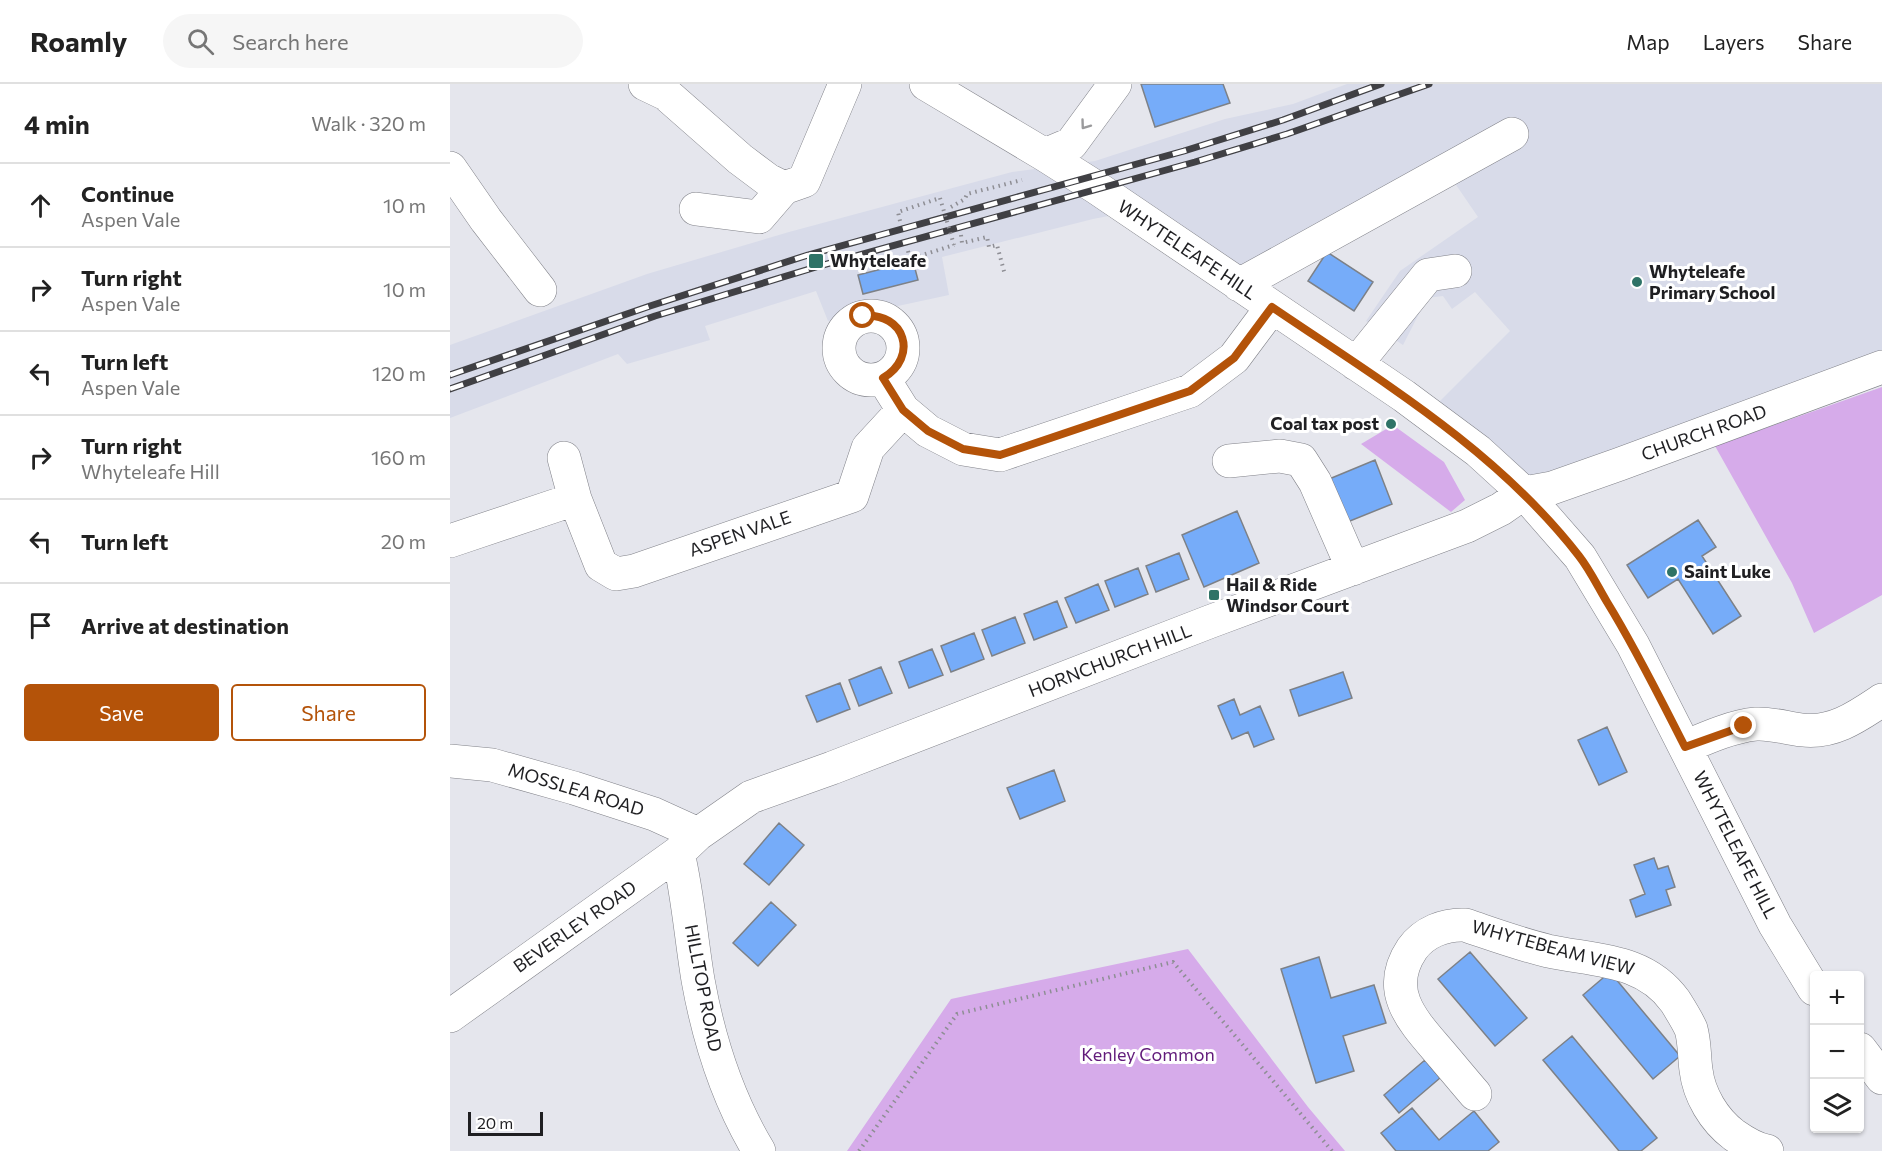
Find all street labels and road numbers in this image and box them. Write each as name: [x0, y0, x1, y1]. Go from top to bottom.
street label: WHYTELEAFE HILL: [1114, 195, 1261, 304]
street label: CHURCH ROAD: [1638, 399, 1769, 465]
street label: ASPEN VALE: [686, 505, 794, 561]
street label: HORNCHURCH HILL: [1025, 619, 1194, 701]
street label: MOSSLEA ROAD: [506, 758, 647, 820]
street label: WHYTELEAFE HILL: [1689, 767, 1783, 922]
street label: BEVERLEY ROAD: [509, 876, 640, 977]
street label: WHYTEBEAM VIEW: [1469, 915, 1637, 979]
street label: HILLTOP ROAD: [681, 922, 727, 1053]

